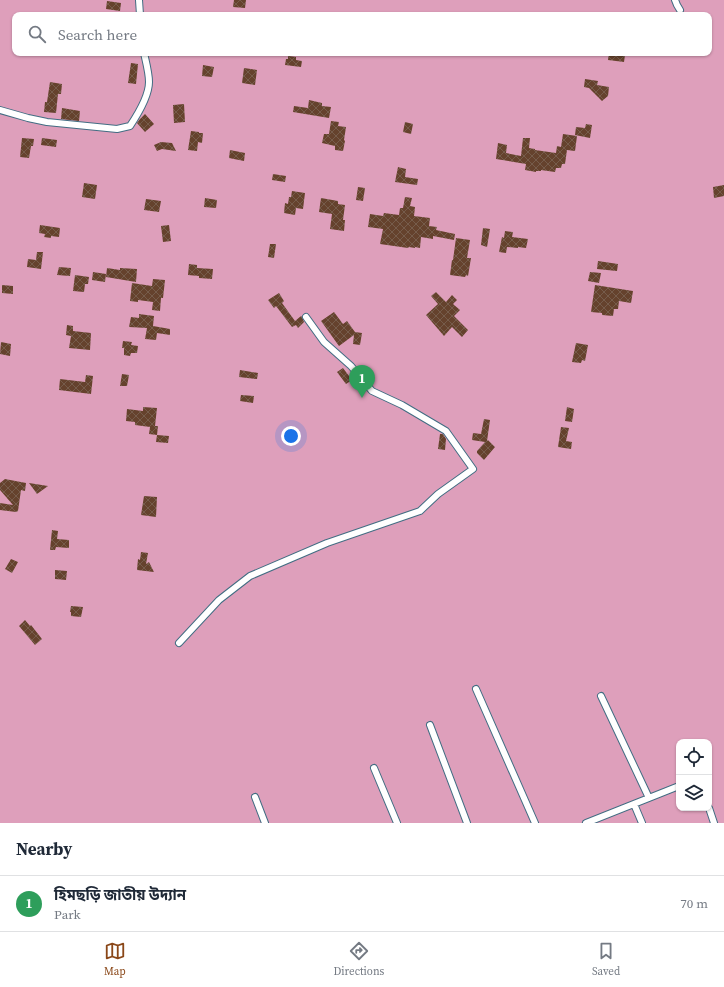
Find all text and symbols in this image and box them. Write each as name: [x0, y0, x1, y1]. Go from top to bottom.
search box: [12, 12, 712, 56]
icon: search: [26, 23, 48, 45]
text: Search here: [58, 24, 137, 45]
pin: 1: [349, 365, 375, 398]
your location: [281, 426, 301, 446]
map controls: [676, 739, 712, 811]
button: locate: [676, 739, 712, 775]
button: layers: [676, 775, 712, 811]
text: Nearby: [16, 837, 72, 861]
text: হিমছড়ি জাতীয় উদ্যান: [54, 884, 186, 905]
text: 1: [25, 895, 33, 912]
text: 70 m: [680, 895, 708, 912]
text: Park: [54, 906, 81, 923]
tab: Map: [104, 940, 126, 979]
tab: Directions: [333, 940, 384, 979]
tab: Saved: [592, 940, 620, 979]

